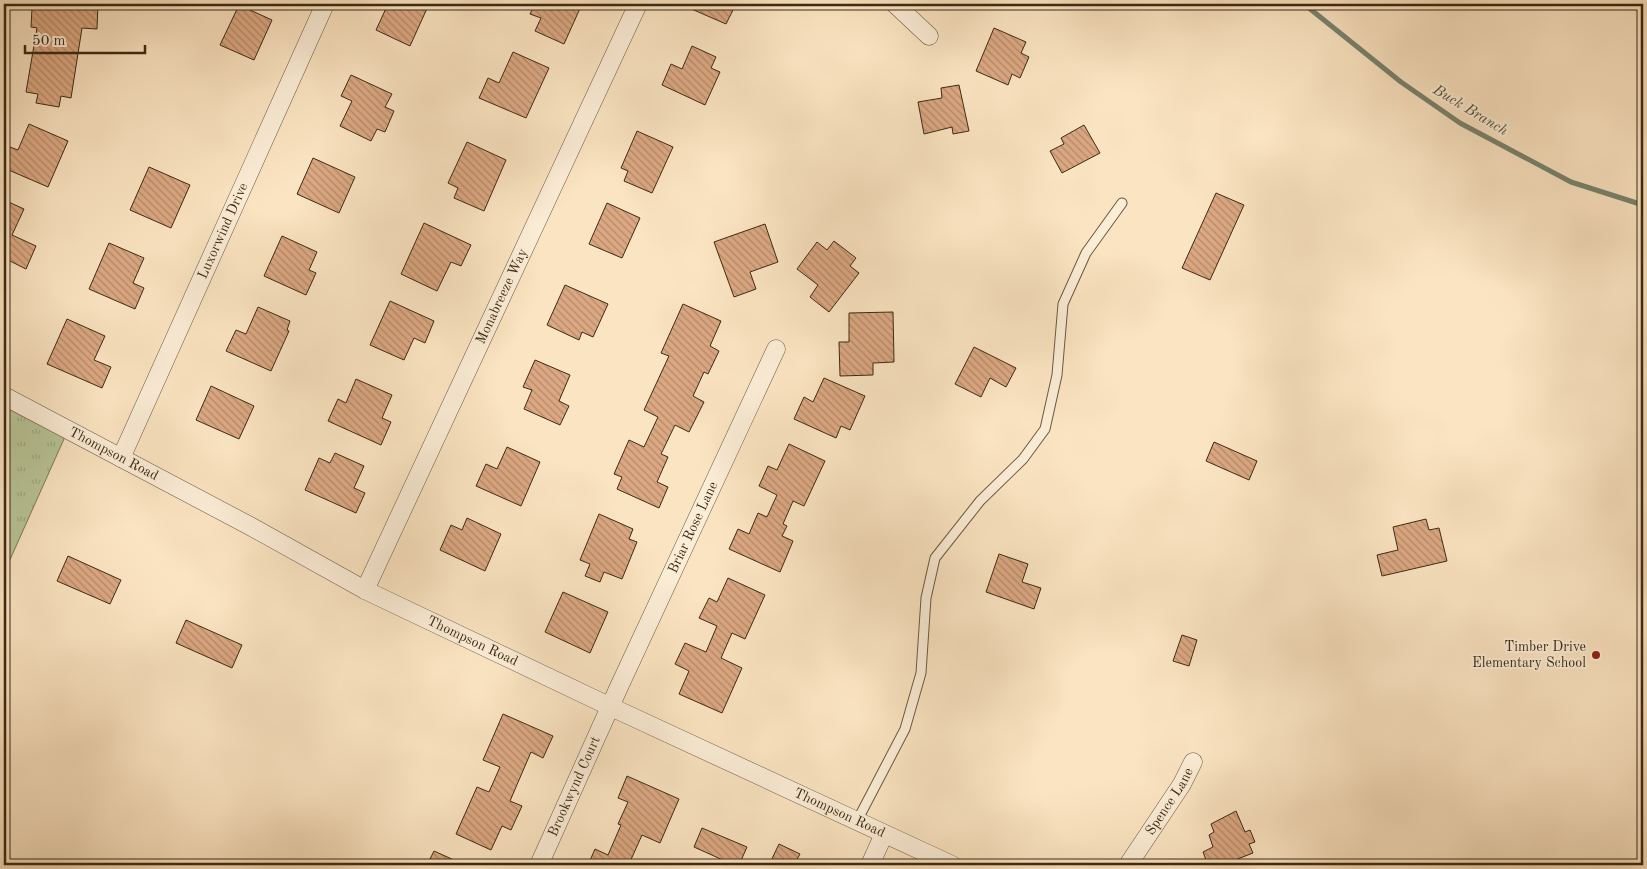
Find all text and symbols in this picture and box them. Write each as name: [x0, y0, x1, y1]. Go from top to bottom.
scale bar: [25, 22, 145, 54]
text: 50 m: [32, 34, 66, 49]
water label: Buck Branch: [1429, 82, 1510, 139]
street label: Luxorwind Drive: [195, 181, 251, 281]
street label: Monabreeze Way: [474, 246, 530, 346]
street label: Thompson Road: [67, 425, 161, 483]
street label: Briar Rose Lane: [666, 479, 720, 576]
street label: Thompson Road: [425, 614, 520, 669]
place label: Timber Drive Elementary School: [1472, 640, 1586, 670]
marker: Timber Drive Elementary School: [1590, 649, 1602, 661]
street label: Brookwynd Court: [546, 734, 603, 839]
street label: Spence Lane: [1143, 766, 1196, 838]
street label: Thompson Road: [792, 786, 887, 840]

